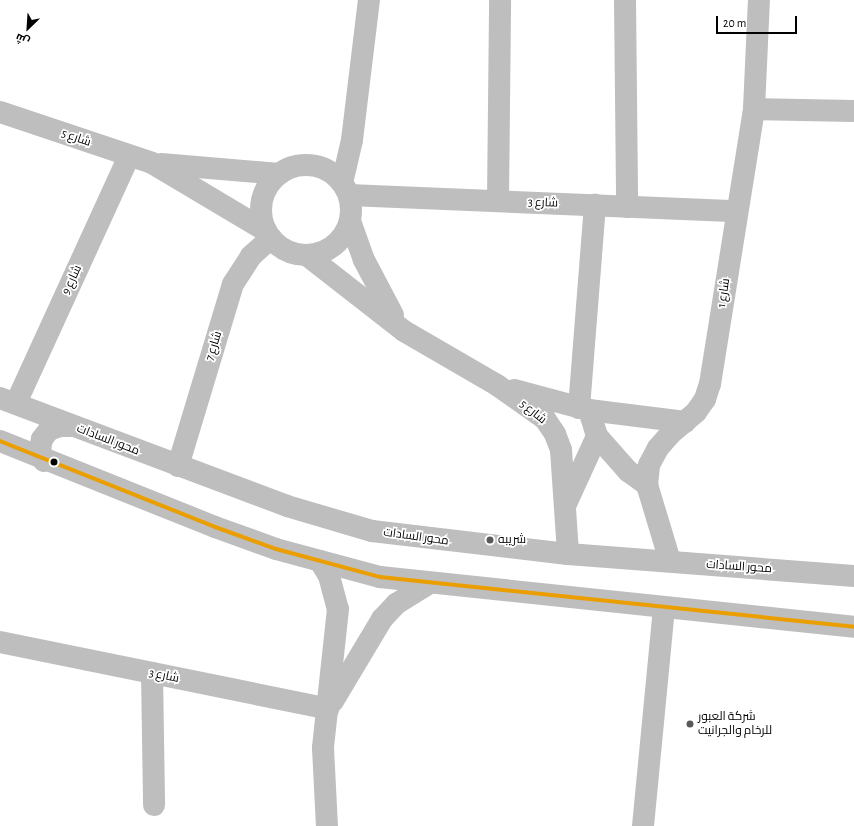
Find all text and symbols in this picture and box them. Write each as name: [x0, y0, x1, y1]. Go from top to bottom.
north arrow: [8, 8, 48, 48]
scale bar: [718, 8, 799, 34]
text: 20 m: [723, 17, 746, 29]
text: ش: [14, 31, 31, 47]
street label: شارع 5: [59, 126, 93, 150]
street label: شارع 3: [528, 195, 558, 211]
street label: شارع 9: [59, 263, 85, 297]
street label: شارع 1: [715, 277, 733, 309]
street label: شارع 7: [203, 329, 225, 363]
street label: شارع 5: [517, 397, 549, 427]
street label: محور السادات: [75, 421, 141, 459]
unlabelled marker: [49, 457, 59, 467]
street label: محور السادات: [382, 525, 450, 549]
place label: شريبه: [498, 533, 526, 547]
marker: شريبه: [485, 535, 495, 545]
street label: محور السادات: [706, 558, 772, 576]
street label: شارع 3: [148, 666, 180, 686]
place label: شركة العبور للرخام والجرانيت: [698, 710, 772, 738]
marker: شركة العبور للرخام والجرانيت: [685, 719, 695, 729]

